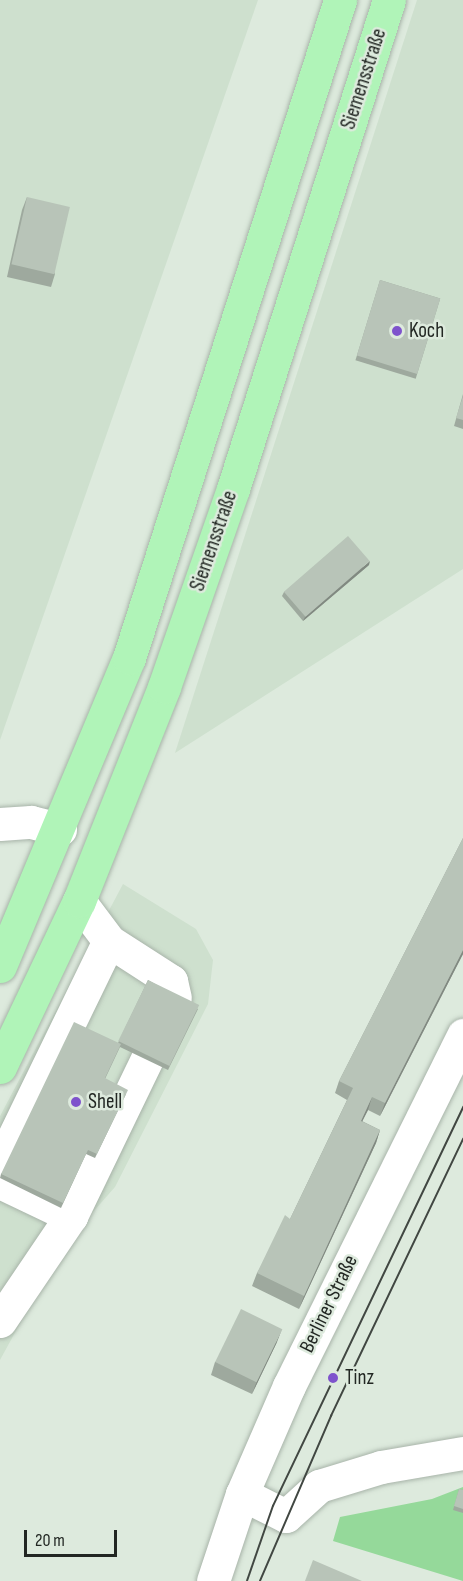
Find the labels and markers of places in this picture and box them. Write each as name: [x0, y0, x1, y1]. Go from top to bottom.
place label: Koch: [409, 318, 444, 344]
marker: Koch: [390, 324, 404, 338]
place label: Shell: [88, 1089, 122, 1115]
marker: Shell: [69, 1095, 83, 1109]
place label: Tinz: [345, 1365, 374, 1391]
marker: Tinz: [326, 1371, 340, 1385]

